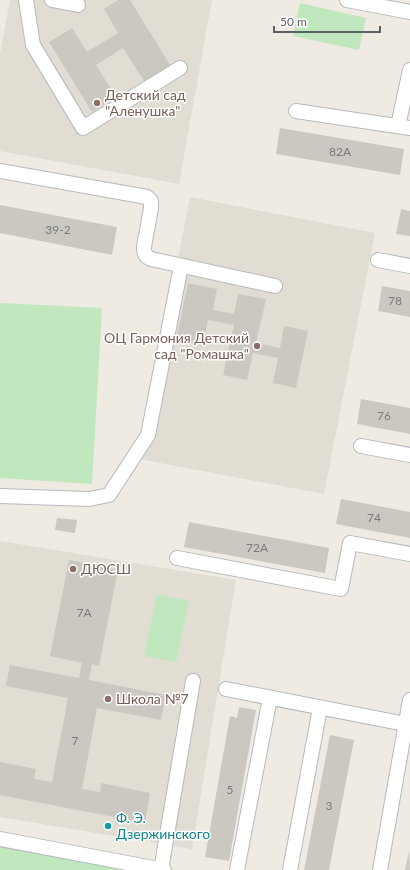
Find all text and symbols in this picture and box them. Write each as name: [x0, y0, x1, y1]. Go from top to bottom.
scale bar: [274, 8, 380, 34]
text: 50 m: [280, 14, 307, 29]
place label: Детский сад "Аленушка": [105, 86, 186, 119]
marker: Детский сад "Аленушка": [92, 98, 102, 108]
house number: 82А: [329, 144, 352, 159]
house number: 39-2: [45, 222, 71, 237]
house number: 78: [388, 293, 402, 308]
place label: ОЦ Гармония Детский сад "Ромашка": [104, 329, 249, 362]
marker: ОЦ Гармония Детский сад "Ромашка": [252, 341, 262, 351]
house number: 76: [377, 408, 391, 423]
house number: 74: [367, 510, 381, 525]
house number: 72А: [246, 540, 269, 555]
place label: ДЮСШ: [81, 560, 131, 577]
marker: ДЮСШ: [68, 564, 78, 574]
house number: 7А: [76, 605, 92, 620]
place label: Школа №7: [116, 690, 189, 707]
marker: Школа №7: [103, 694, 113, 704]
house number: 7: [72, 733, 79, 748]
house number: 5: [227, 782, 234, 797]
house number: 3: [326, 798, 333, 813]
place label: Ф. Э. Дзержинского: [116, 809, 210, 842]
marker: Ф. Э. Дзержинского: [103, 821, 113, 831]

